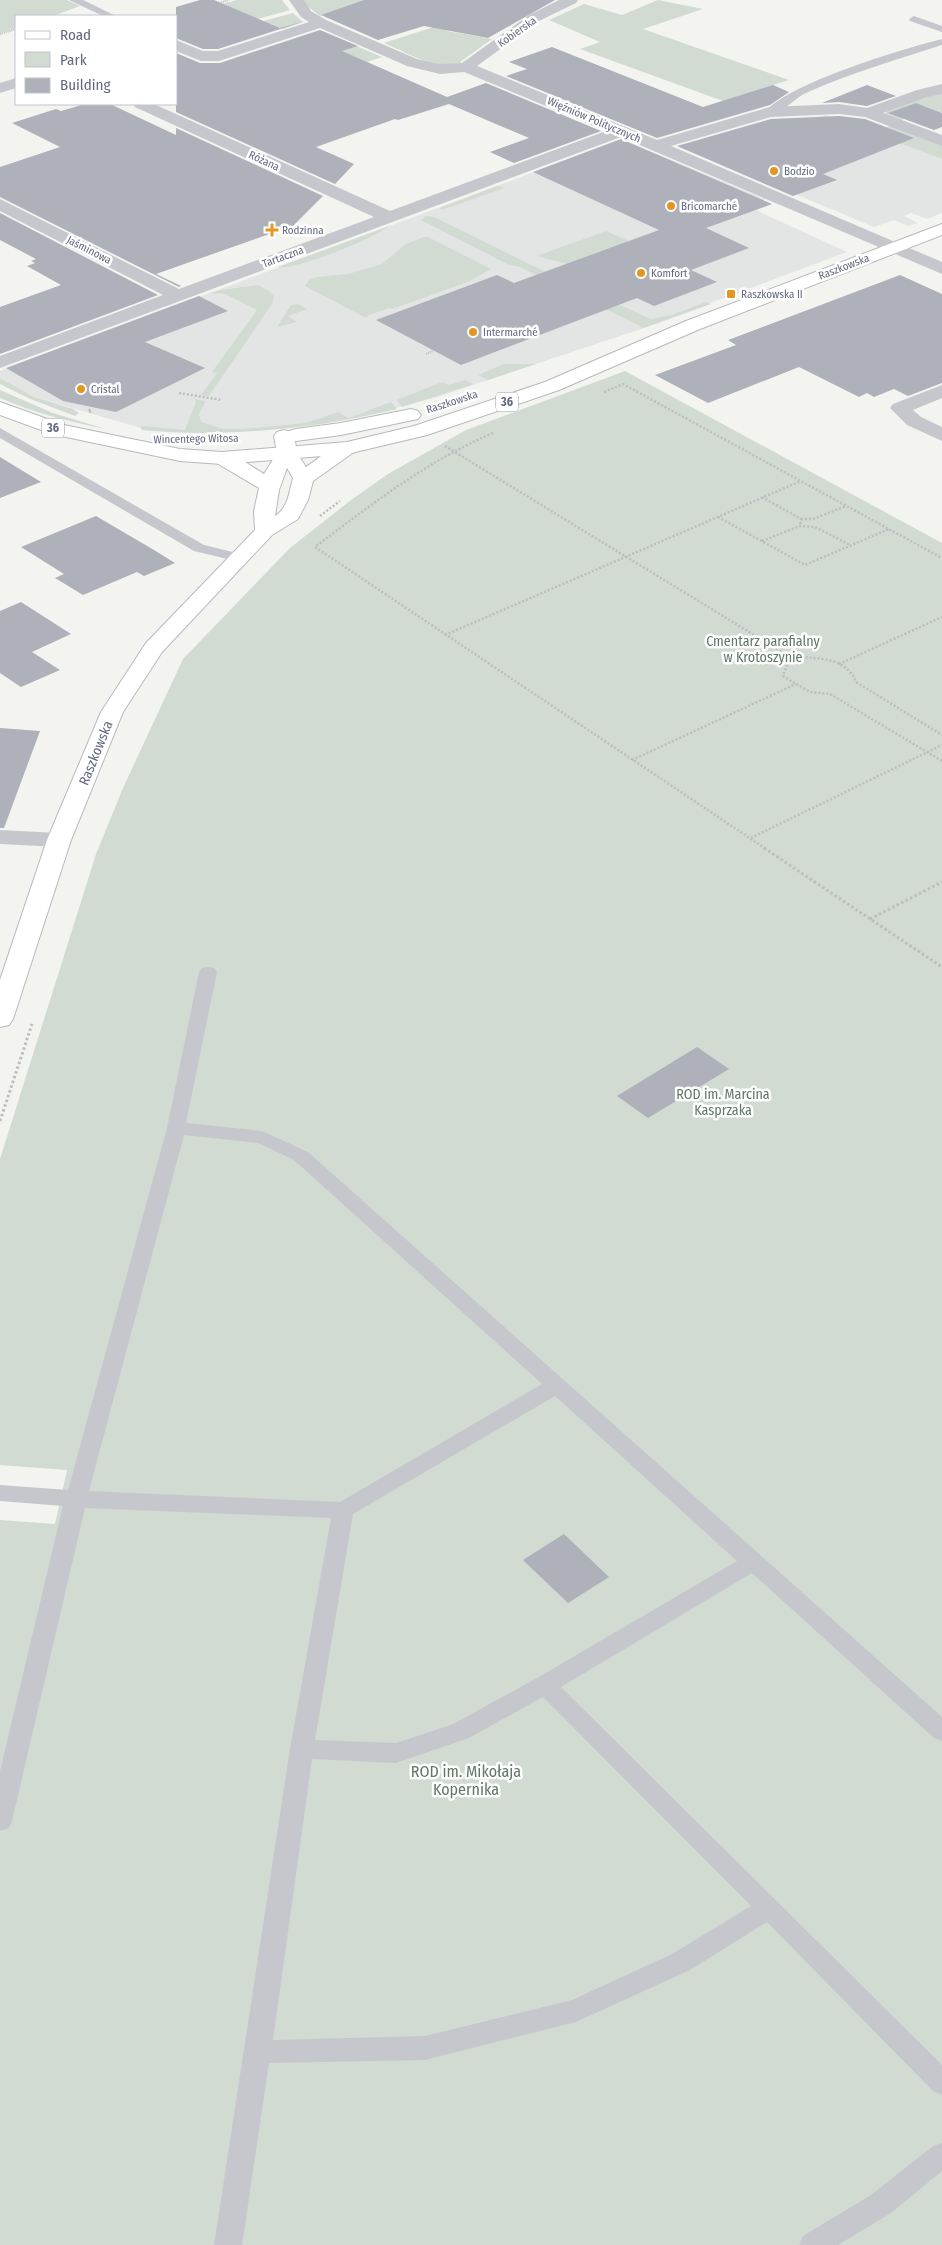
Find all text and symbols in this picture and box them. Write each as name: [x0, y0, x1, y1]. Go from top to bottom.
street label: Kobierska: [495, 14, 539, 50]
legend: [15, 15, 178, 105]
text: Road: [60, 26, 91, 44]
text: Park: [60, 51, 87, 69]
text: Building: [60, 76, 111, 94]
street label: Więźniów Politycznych: [545, 94, 643, 146]
street label: Różana: [247, 148, 281, 174]
marker: Bodzio: [768, 165, 780, 177]
place label: Bodzio: [784, 165, 815, 178]
marker: Bricomarché: [665, 200, 677, 212]
place label: Bricomarché: [681, 200, 737, 213]
marker: Rodzinna: [266, 224, 278, 236]
place label: Rodzinna: [282, 224, 324, 237]
street label: Jaśminowa: [65, 233, 113, 267]
street label: Tartaczna: [261, 244, 305, 270]
street label: Raszkowska: [817, 251, 871, 283]
marker: Komfort: [635, 267, 647, 279]
place label: Komfort: [651, 267, 688, 280]
marker: Raszkowska II: [725, 288, 737, 300]
place label: Raszkowska II: [741, 288, 803, 301]
marker: Intermarché: [467, 326, 479, 338]
place label: Intermarché: [483, 326, 538, 339]
marker: Cristal: [75, 383, 87, 395]
place label: Cristal: [91, 383, 120, 396]
street label: Raszkowska: [425, 388, 479, 416]
road number: 36: [496, 392, 518, 412]
road number: 36: [42, 418, 64, 438]
street label: Wincentego Witosa: [153, 432, 239, 446]
park label: Cmentarz parafialny w Krotoszynie: [706, 633, 821, 666]
street label: Raszkowska: [75, 718, 117, 788]
park label: ROD im. Marcina Kasprzaka: [676, 1086, 770, 1119]
park label: ROD im. Mikołaja Kopernika: [411, 1762, 521, 1799]

